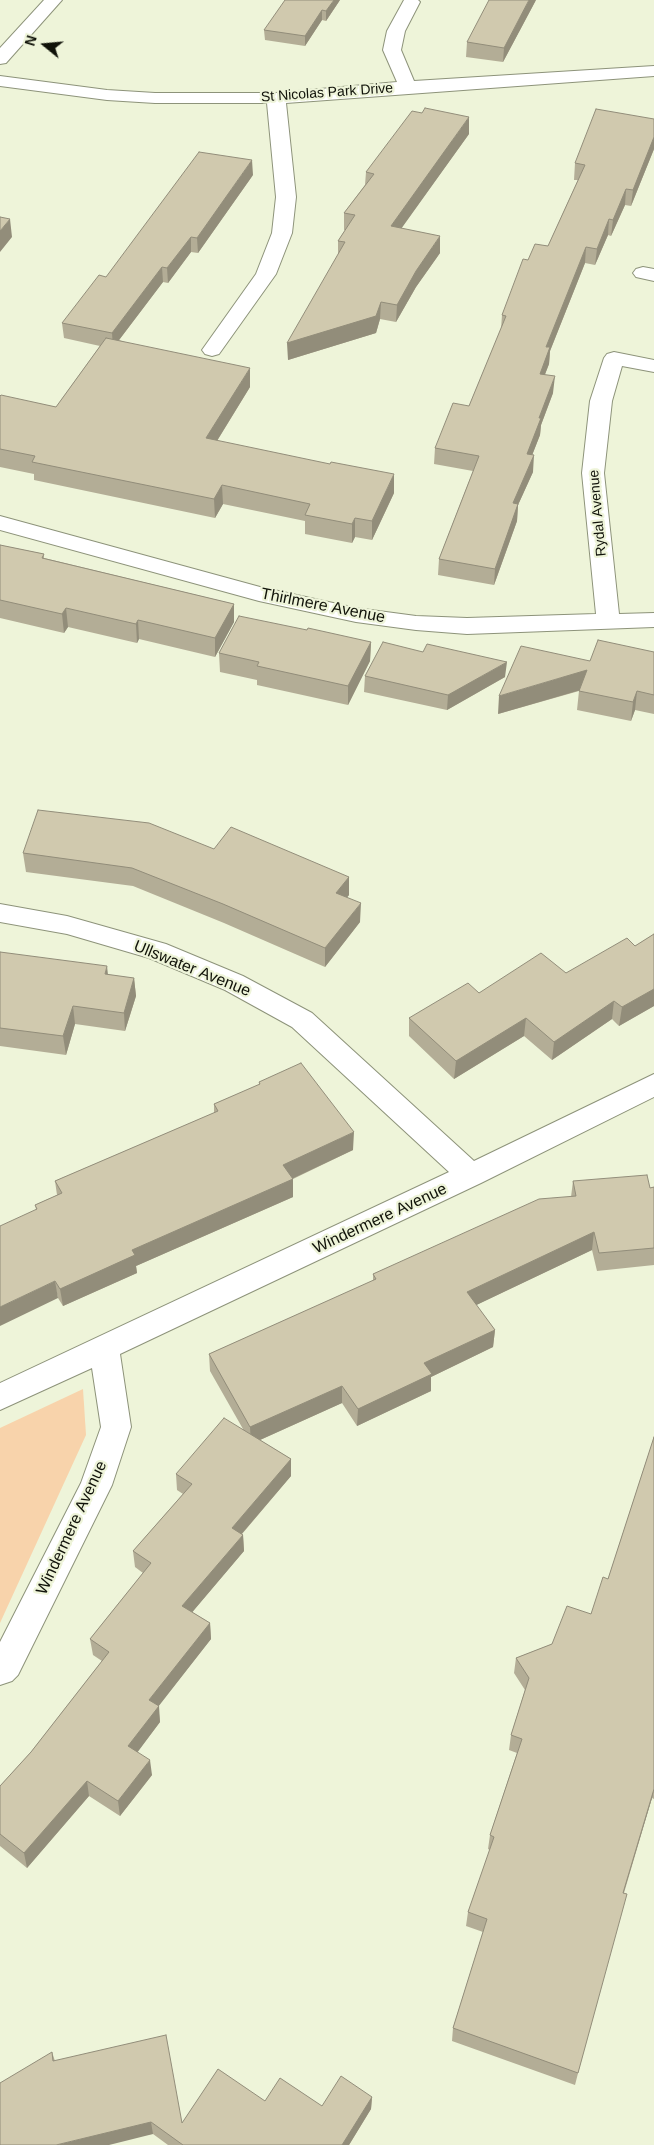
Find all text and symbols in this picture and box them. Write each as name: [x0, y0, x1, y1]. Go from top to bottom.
north arrow: [20, 20, 70, 70]
text: N: [22, 33, 40, 48]
street label: St Nicolas Park Drive: [260, 80, 394, 106]
street label: Rydal Avenue: [586, 469, 610, 557]
street label: Thirlmere Avenue: [259, 585, 387, 627]
street label: Ullswater Avenue: [131, 937, 253, 1001]
street label: Windermere Avenue: [310, 1180, 450, 1258]
street label: Windermere Avenue: [33, 1458, 111, 1598]

